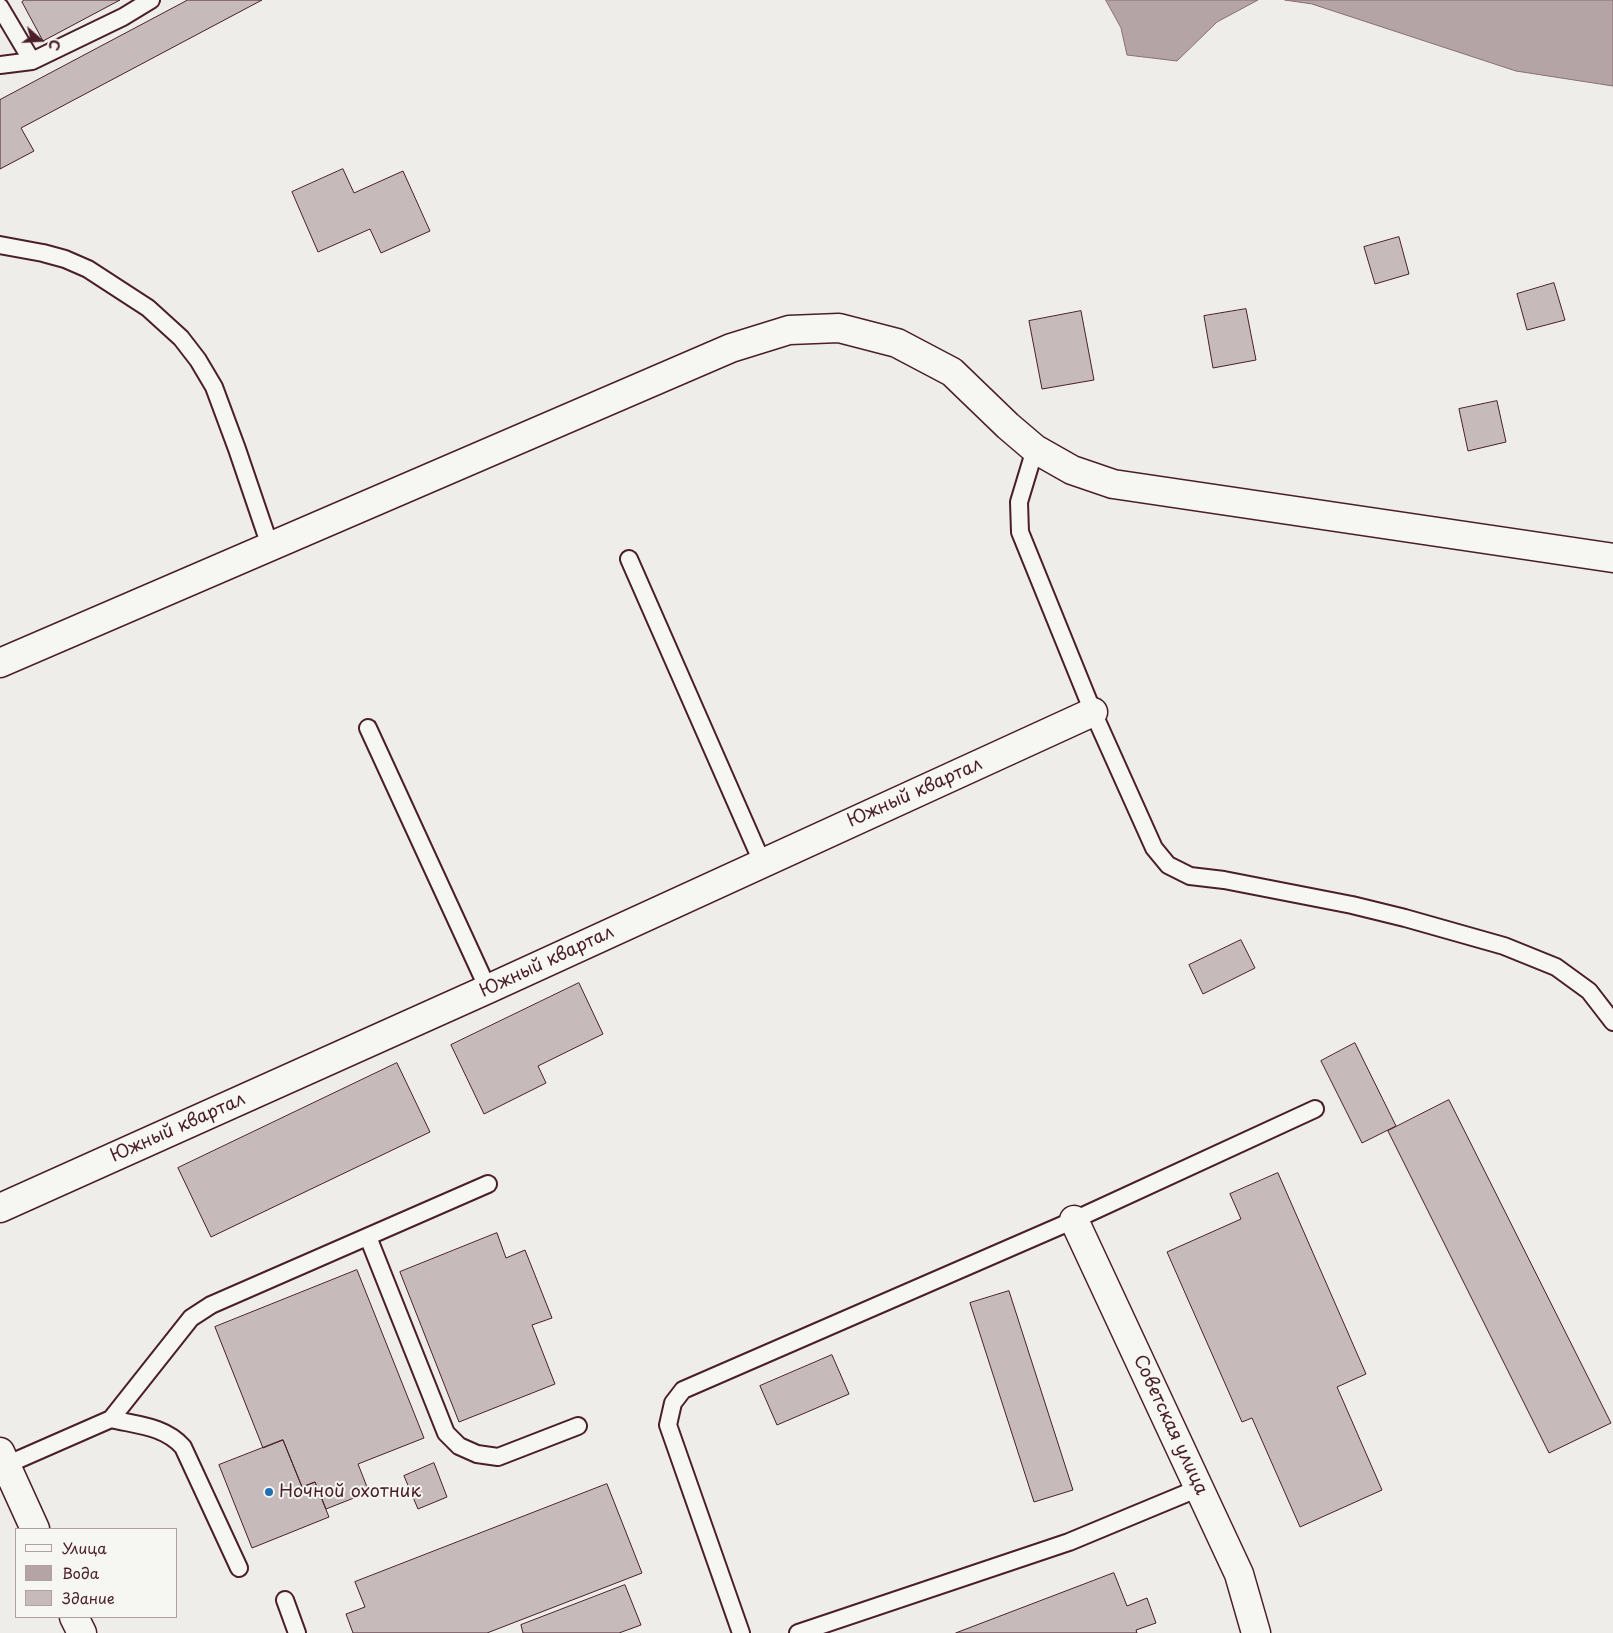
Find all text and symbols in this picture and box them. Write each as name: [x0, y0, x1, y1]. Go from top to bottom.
north arrow: [15, 15, 65, 65]
text: С: [43, 37, 66, 53]
street label: Южный квартал: [844, 754, 986, 832]
street label: Южный квартал: [477, 922, 617, 1002]
street label: Южный квартал: [107, 1089, 249, 1167]
street label: Советская улица: [1128, 1352, 1212, 1498]
place label: Ночной охотник: [279, 1481, 421, 1503]
marker: Ночной охотник: [263, 1486, 275, 1498]
legend: [15, 1528, 178, 1618]
text: Улица: [62, 1536, 107, 1559]
text: Вода: [62, 1561, 99, 1584]
text: Здание: [62, 1586, 115, 1609]

